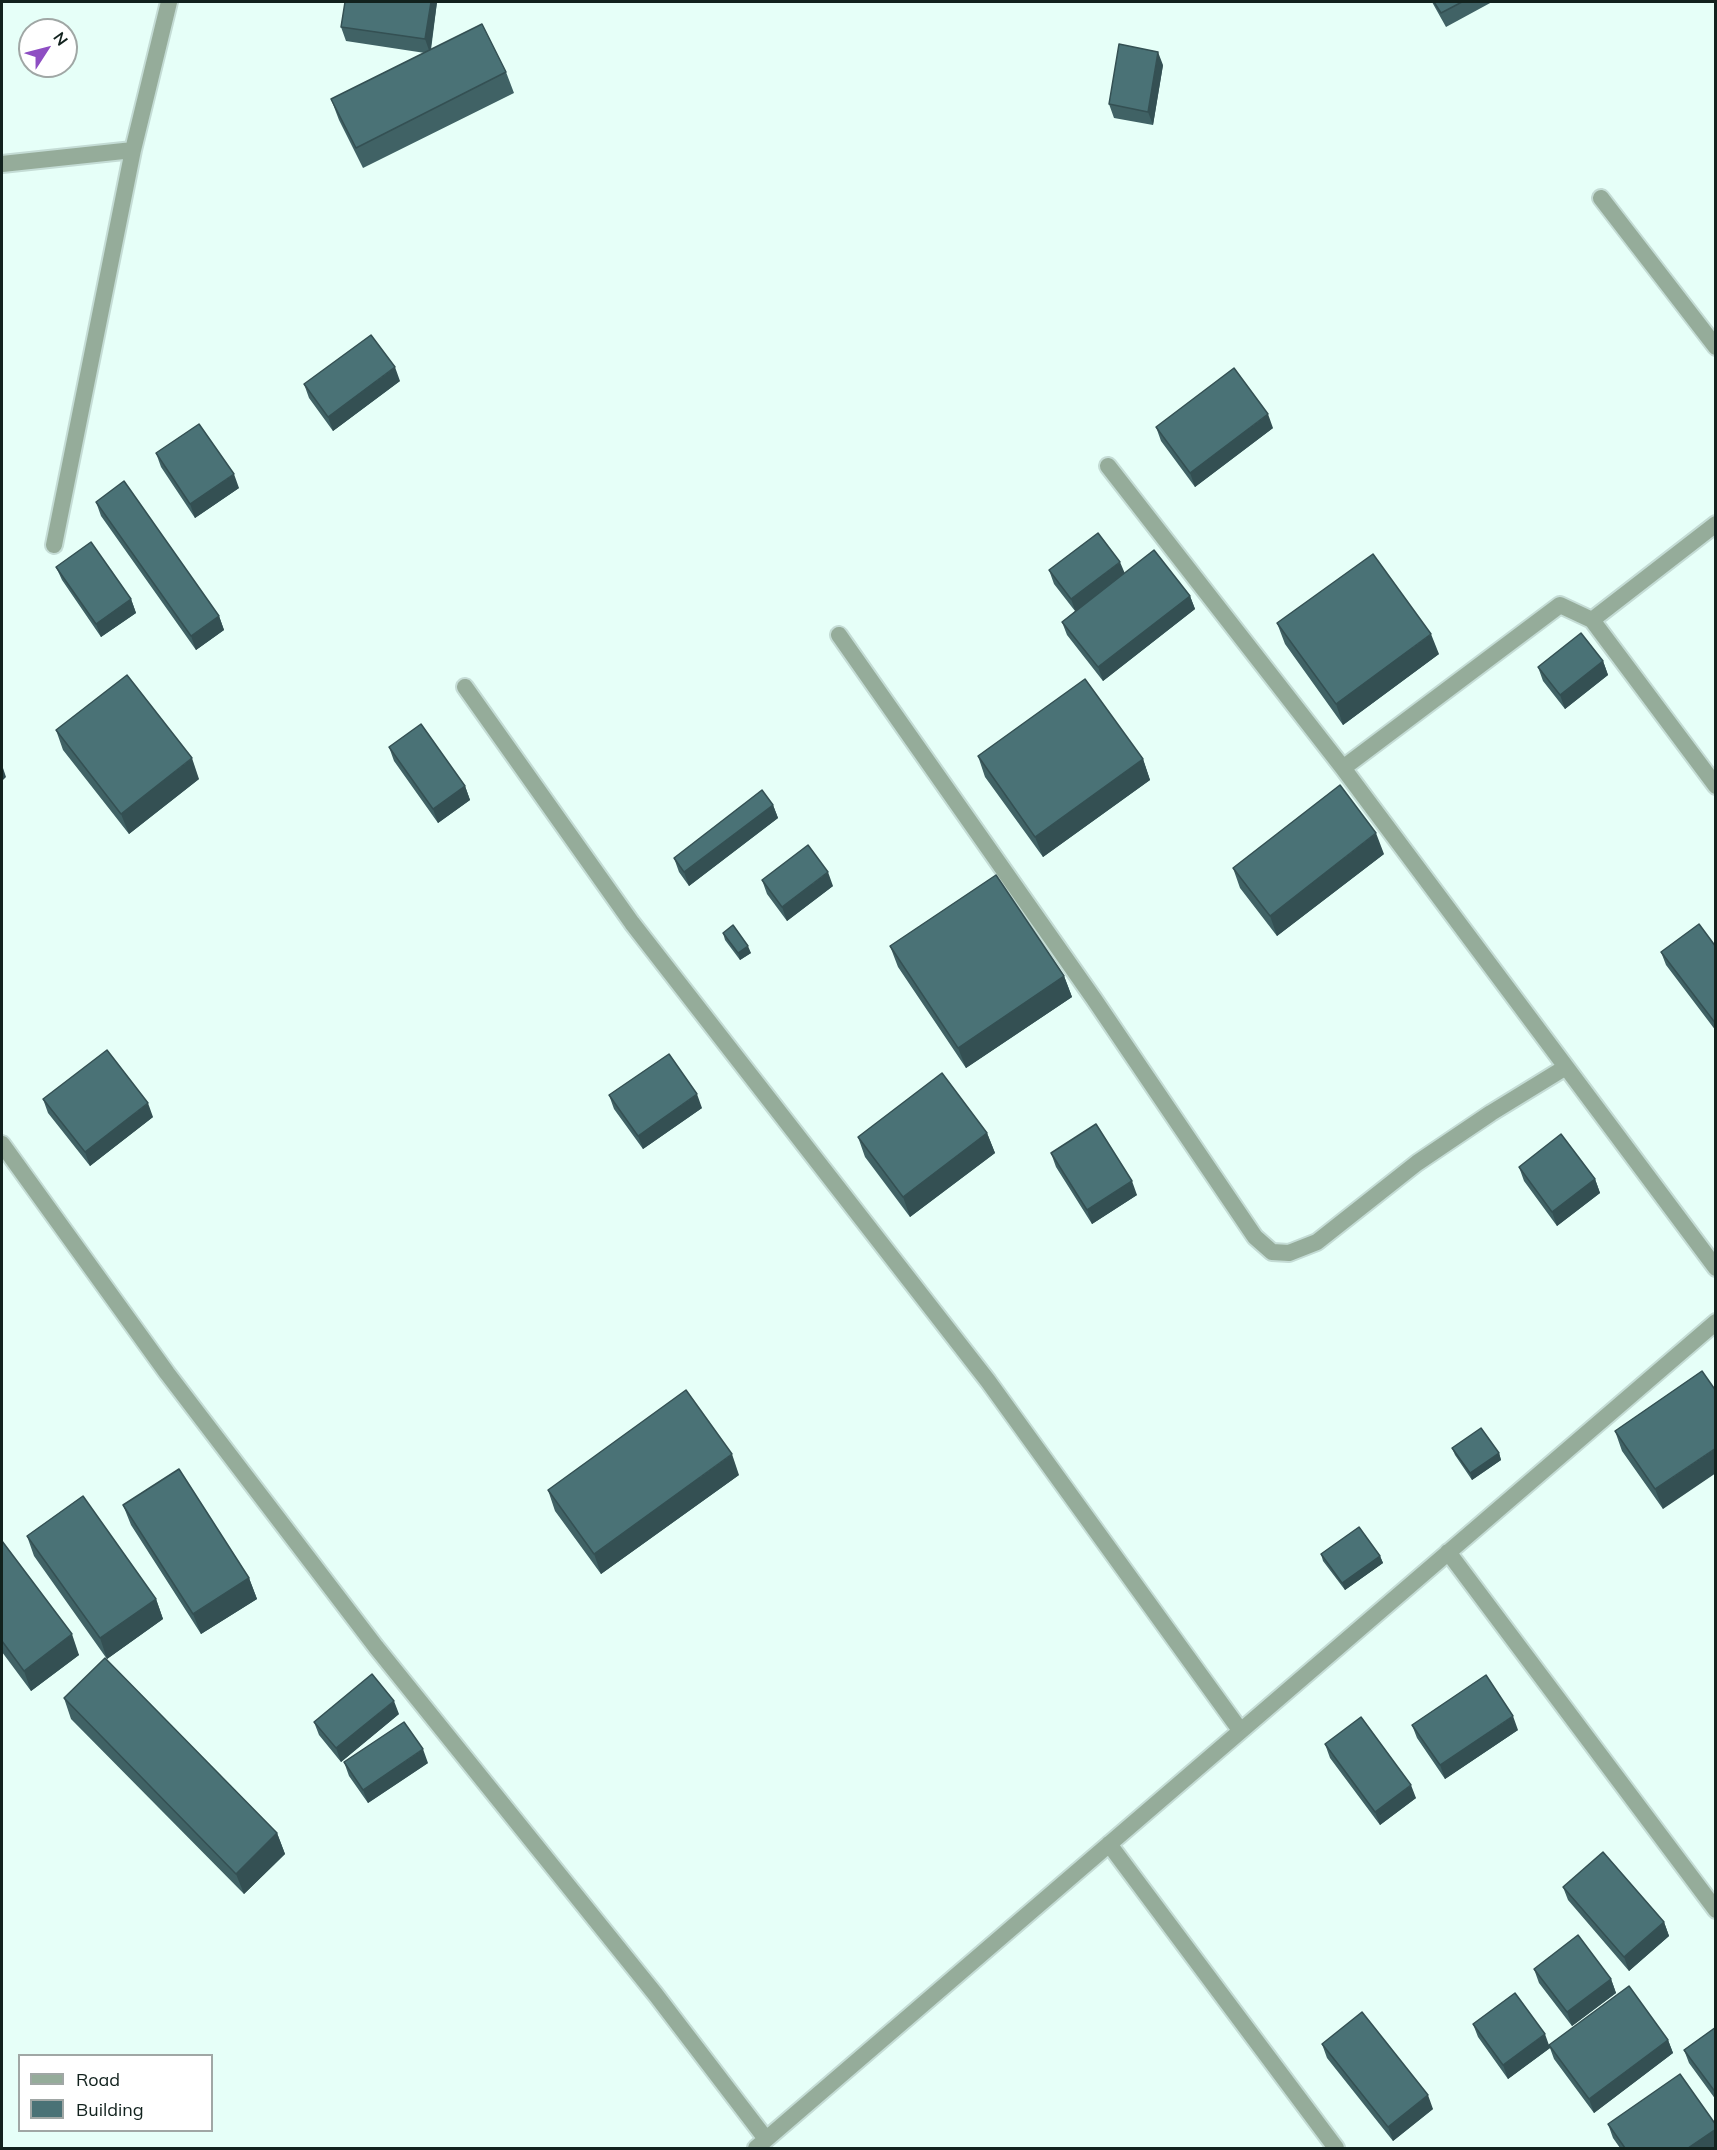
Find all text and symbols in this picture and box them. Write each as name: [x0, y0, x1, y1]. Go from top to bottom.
north arrow: [18, 18, 78, 78]
text: N: [49, 28, 73, 49]
legend: [18, 2054, 213, 2132]
text: Road: [76, 2068, 120, 2091]
text: Building: [76, 2098, 144, 2121]

